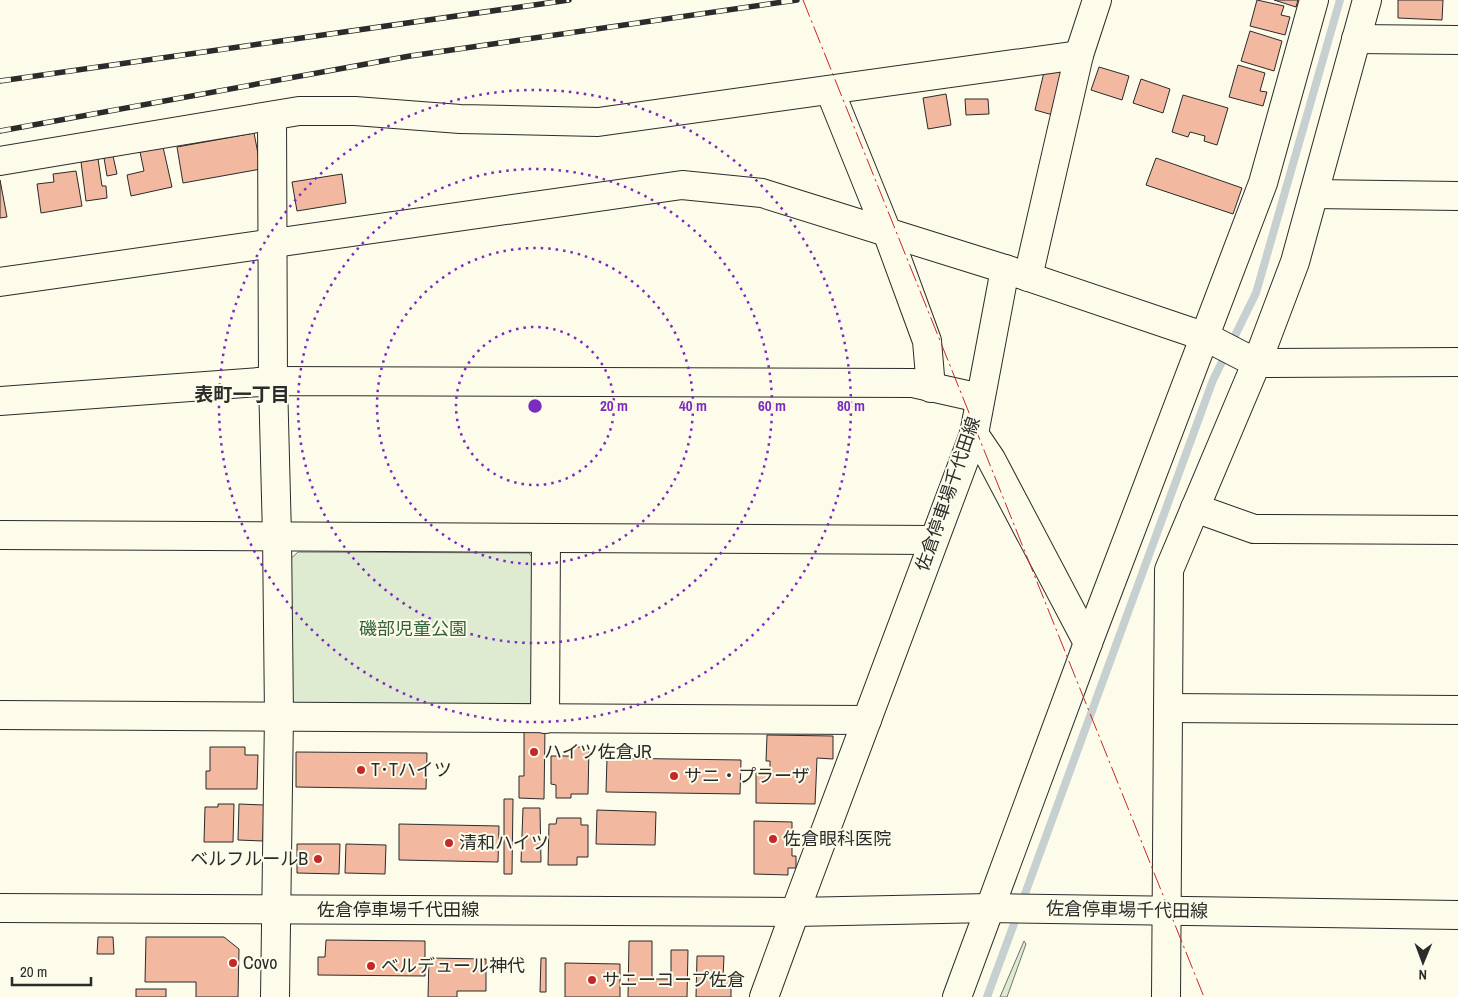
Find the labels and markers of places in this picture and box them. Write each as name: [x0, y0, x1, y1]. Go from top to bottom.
centre of rings: [526, 397, 544, 415]
place label: ハイツ佐倉JR: [544, 739, 652, 764]
marker: ハイツ佐倉JR: [528, 746, 540, 758]
place label: T･Tハイツ: [371, 757, 452, 782]
place label: サニ・プラーザ: [684, 763, 810, 788]
marker: T･Tハイツ: [355, 764, 367, 776]
marker: サニ・プラーザ: [668, 770, 680, 782]
place label: 佐倉眼科医院: [783, 826, 891, 851]
place label: 清和ハイツ: [459, 830, 549, 855]
marker: 佐倉眼科医院: [767, 833, 779, 845]
marker: 清和ハイツ: [443, 837, 455, 849]
place label: ベルフルールB: [190, 846, 308, 871]
marker: ベルフルールB: [312, 853, 324, 865]
place label: Covo: [243, 950, 277, 975]
place label: ベルデュール神代: [381, 953, 525, 978]
marker: Covo: [227, 957, 239, 969]
marker: ベルデュール神代: [365, 960, 377, 972]
place label: サニーコープ佐倉: [602, 967, 745, 992]
marker: サニーコープ佐倉: [586, 974, 598, 986]

